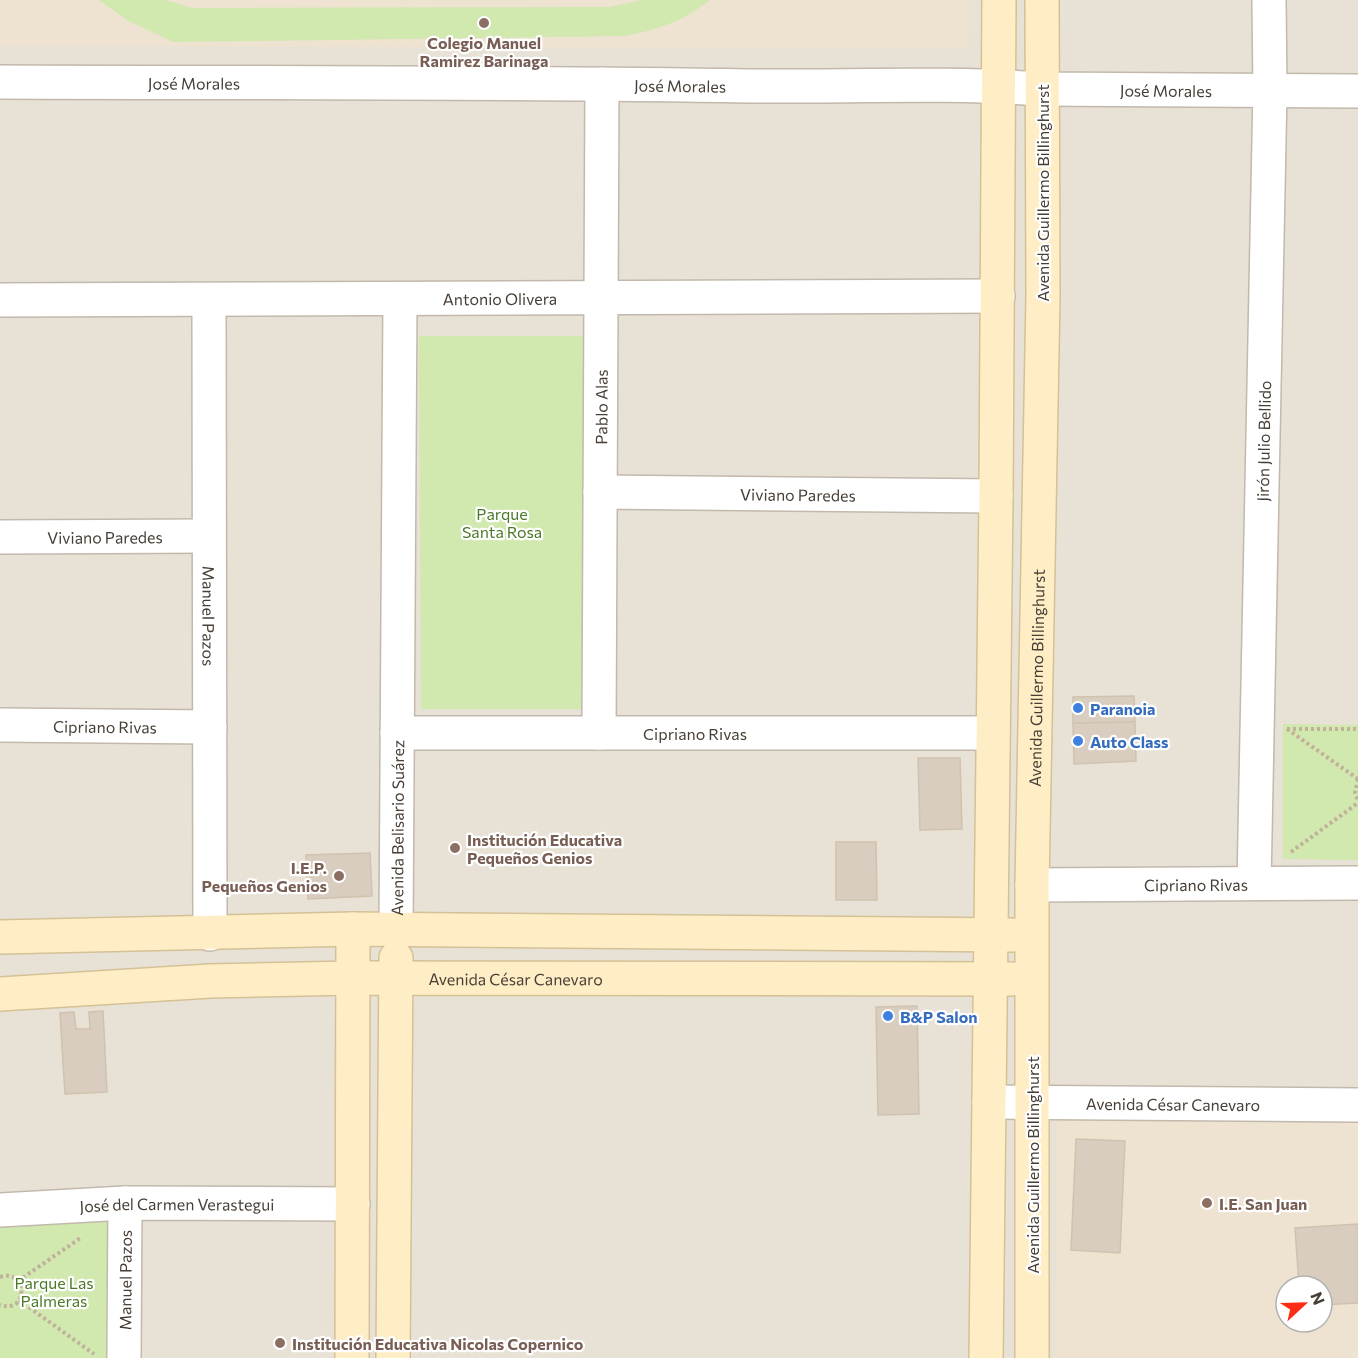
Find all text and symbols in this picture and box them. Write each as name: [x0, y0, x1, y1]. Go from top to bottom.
marker: Colegio Manuel Ramirez Barinaga: [477, 16, 491, 30]
place label: Colegio Manuel Ramirez Barinaga: [420, 33, 548, 70]
street label: José Morales: [148, 73, 240, 92]
street label: José Morales: [634, 75, 726, 95]
street label: José Morales: [1120, 80, 1212, 100]
street label: Avenida Guillermo Billinghurst: [1033, 84, 1052, 302]
street label: Antonio Olivera: [443, 288, 557, 308]
street label: Pablo Alas: [591, 369, 610, 445]
street label: Jirón Julio Bellido: [1252, 380, 1274, 502]
street label: Viviano Paredes: [740, 484, 856, 504]
park label: Parque Santa Rosa: [462, 504, 542, 541]
street label: Viviano Paredes: [47, 527, 163, 546]
street label: Manuel Pazos: [200, 566, 219, 666]
street label: Avenida Guillermo Billinghurst: [1024, 568, 1047, 787]
place label: Paranoia: [1090, 699, 1155, 718]
marker: Paranoia: [1071, 701, 1085, 715]
street label: Cipriano Rivas: [53, 716, 157, 736]
street label: Cipriano Rivas: [643, 724, 747, 743]
place label: Auto Class: [1090, 732, 1168, 751]
marker: Auto Class: [1071, 734, 1085, 748]
street label: Avenida Belisario Suárez: [387, 740, 407, 916]
place label: Institución Educativa Pequeños Genios: [467, 830, 622, 867]
marker: Institución Educativa Pequeños Genios: [448, 841, 462, 855]
place label: I.E.P. Pequeños Genios: [202, 858, 327, 895]
marker: I.E.P. Pequeños Genios: [332, 869, 346, 883]
street label: Cipriano Rivas: [1144, 874, 1248, 894]
street label: Avenida César Canevaro: [428, 969, 603, 988]
place label: B&P Salon: [900, 1007, 977, 1026]
marker: B&P Salon: [881, 1009, 895, 1023]
street label: Avenida Guillermo Billinghurst: [1023, 1056, 1042, 1274]
street label: Avenida César Canevaro: [1086, 1093, 1260, 1114]
street label: José del Carmen Verastegui: [79, 1193, 274, 1215]
place label: I.E. San Juan: [1219, 1194, 1307, 1213]
marker: I.E. San Juan: [1200, 1196, 1214, 1210]
street label: Manuel Pazos: [115, 1230, 134, 1330]
park label: Parque Las Palmeras: [14, 1273, 94, 1310]
north arrow: [1274, 1274, 1334, 1334]
text: N: [1307, 1289, 1329, 1307]
place label: Institución Educativa Nicolas Copernico: [292, 1334, 584, 1353]
marker: Institución Educativa Nicolas Copernico: [273, 1336, 287, 1350]

